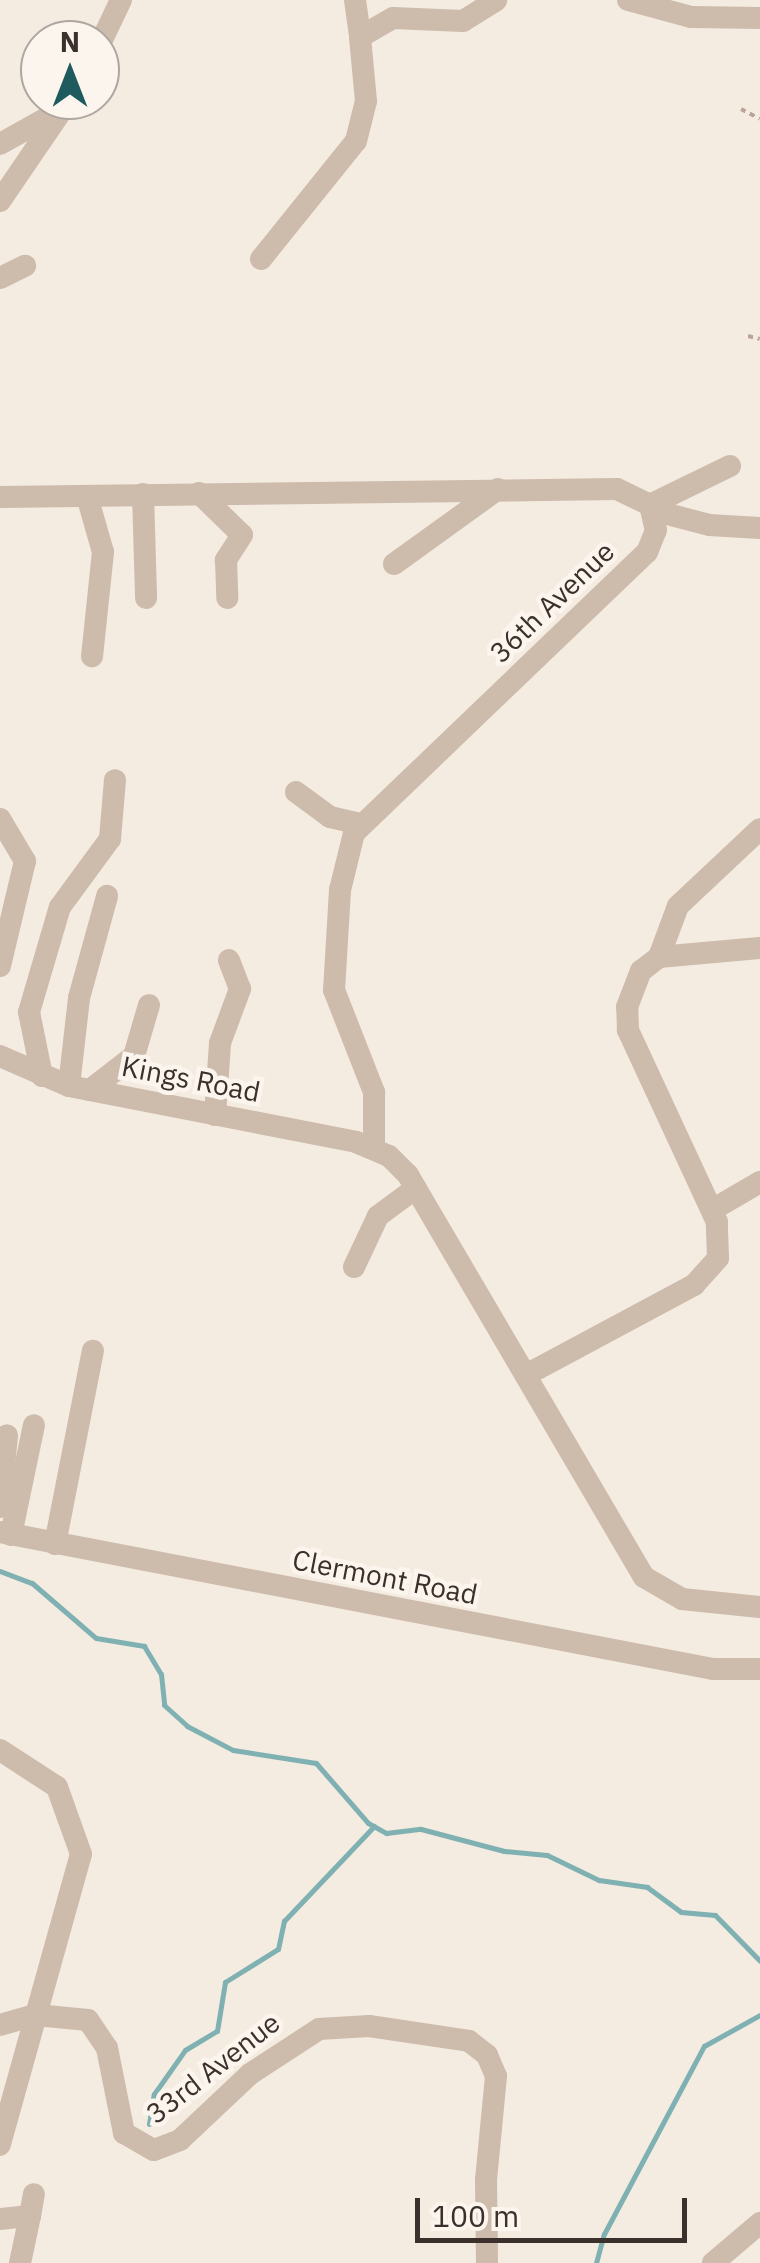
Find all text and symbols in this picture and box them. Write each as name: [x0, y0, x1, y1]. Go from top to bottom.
north arrow: [20, 20, 120, 120]
text: N: [60, 23, 80, 60]
street label: 36th Avenue: [483, 535, 621, 669]
street label: Kings Road: [119, 1049, 263, 1109]
street label: Clermont Road: [290, 1543, 480, 1611]
street label: 33rd Avenue: [140, 2005, 286, 2131]
scale bar: [420, 2178, 692, 2240]
text: 100 m: [432, 2196, 519, 2235]

